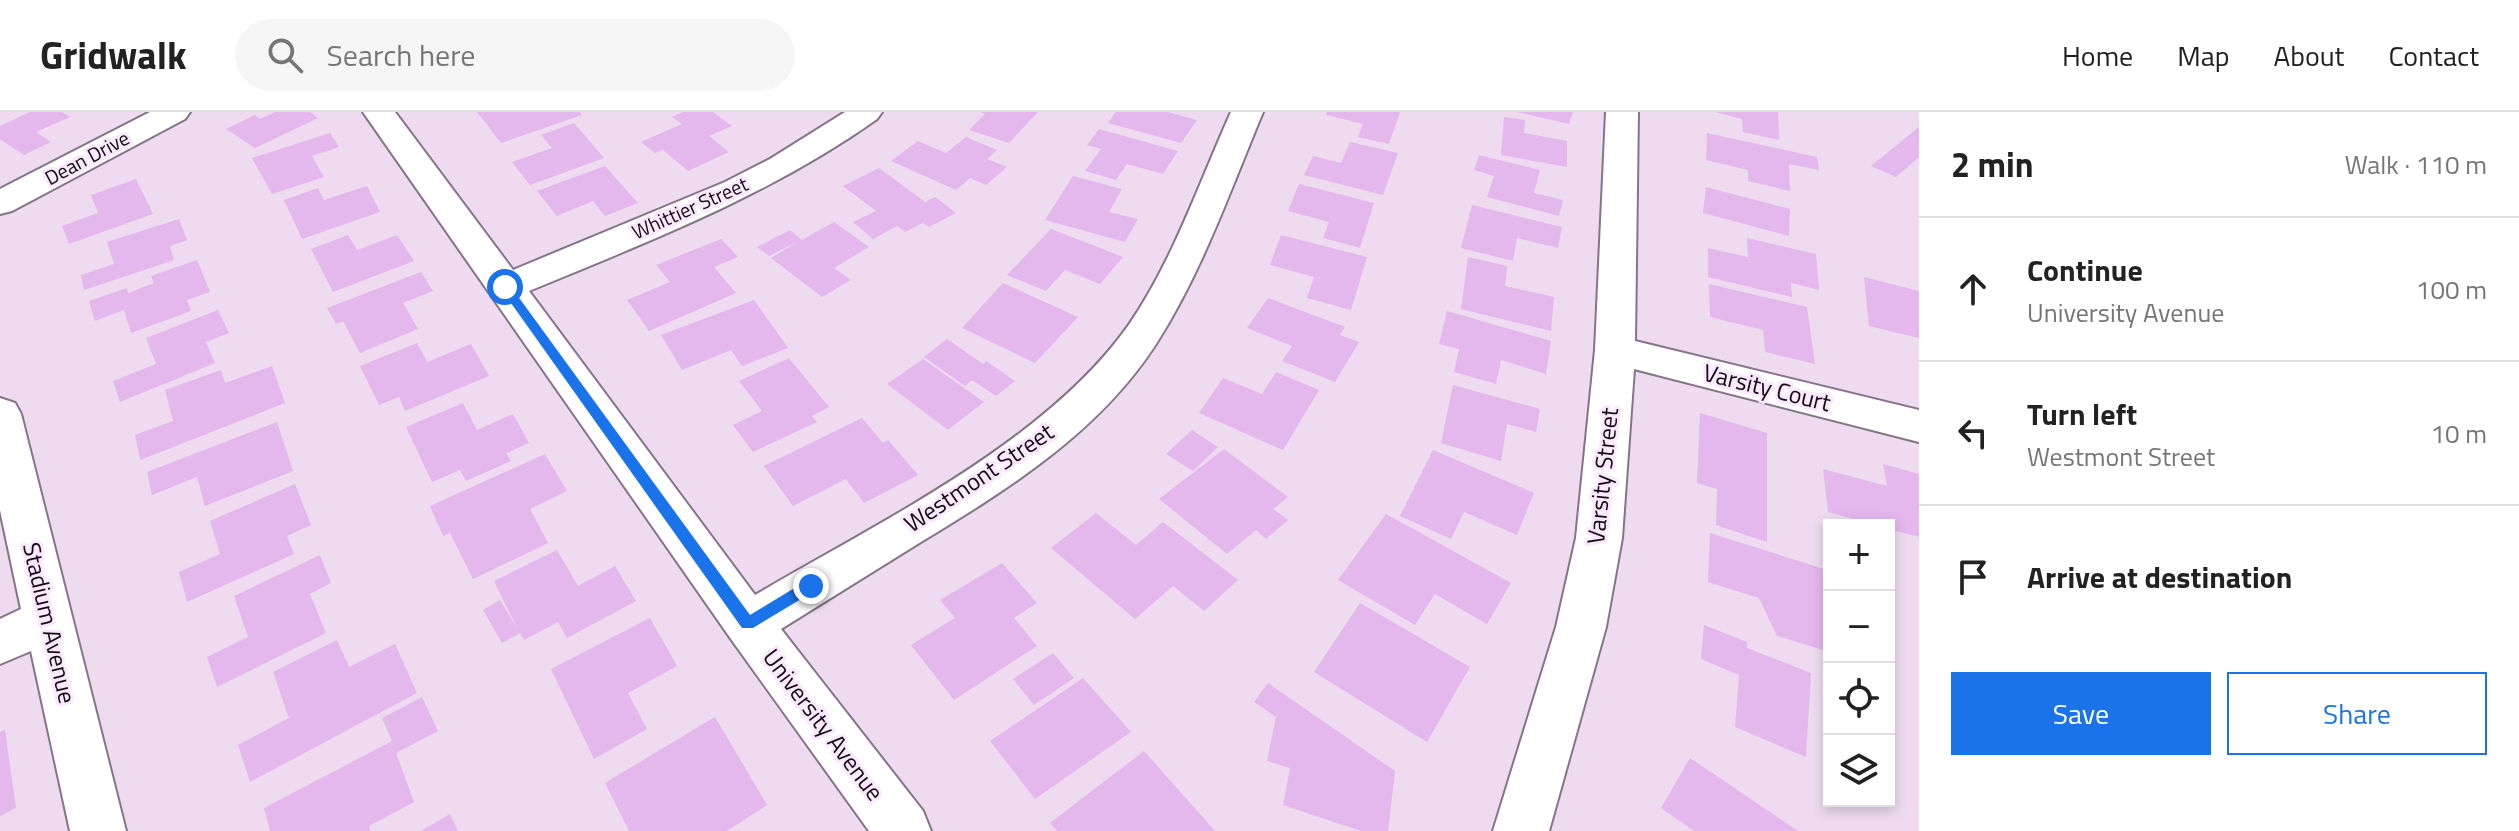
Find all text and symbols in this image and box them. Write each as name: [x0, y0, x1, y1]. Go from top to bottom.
search box: [235, 19, 795, 91]
text: Gridwalk: [40, 26, 187, 84]
text: Search here: [327, 32, 475, 78]
icon: search: [263, 33, 307, 77]
text: Home: [2062, 34, 2133, 77]
text: Map: [2177, 34, 2230, 77]
text: About: [2274, 34, 2344, 77]
text: Contact: [2388, 34, 2479, 77]
street label: Dean Drive: [39, 122, 135, 193]
text: 2 min: [1951, 138, 2034, 190]
text: Walk · 110 m: [2345, 145, 2487, 184]
street label: Whittier Street: [627, 168, 753, 247]
text: Continue: [2027, 247, 2143, 293]
icon: ahead: [1951, 267, 1995, 311]
route start: [487, 269, 523, 305]
text: 100 m: [2416, 270, 2487, 309]
text: University Avenue: [2027, 293, 2224, 332]
street label: Varsity Court: [1700, 354, 1835, 420]
text: Turn left: [2027, 391, 2137, 437]
street label: Varsity Street: [1577, 405, 1627, 546]
icon: left: [1951, 411, 1995, 455]
street label: Westmont Street: [896, 413, 1061, 541]
text: 10 m: [2430, 414, 2487, 453]
text: Westmont Street: [2027, 437, 2215, 476]
map controls: [1823, 519, 1895, 807]
button: +: [1823, 519, 1895, 591]
street label: Stadium Avenue: [14, 539, 86, 707]
text: Arrive at destination: [2027, 554, 2292, 600]
icon: arrive: [1951, 555, 1995, 599]
route end: [793, 568, 829, 604]
button: −: [1823, 591, 1895, 663]
street label: University Avenue: [755, 641, 893, 808]
button: locate: [1823, 663, 1895, 735]
button: Save: [1951, 672, 2211, 755]
button: Share: [2227, 672, 2487, 755]
button: layers: [1823, 735, 1895, 807]

